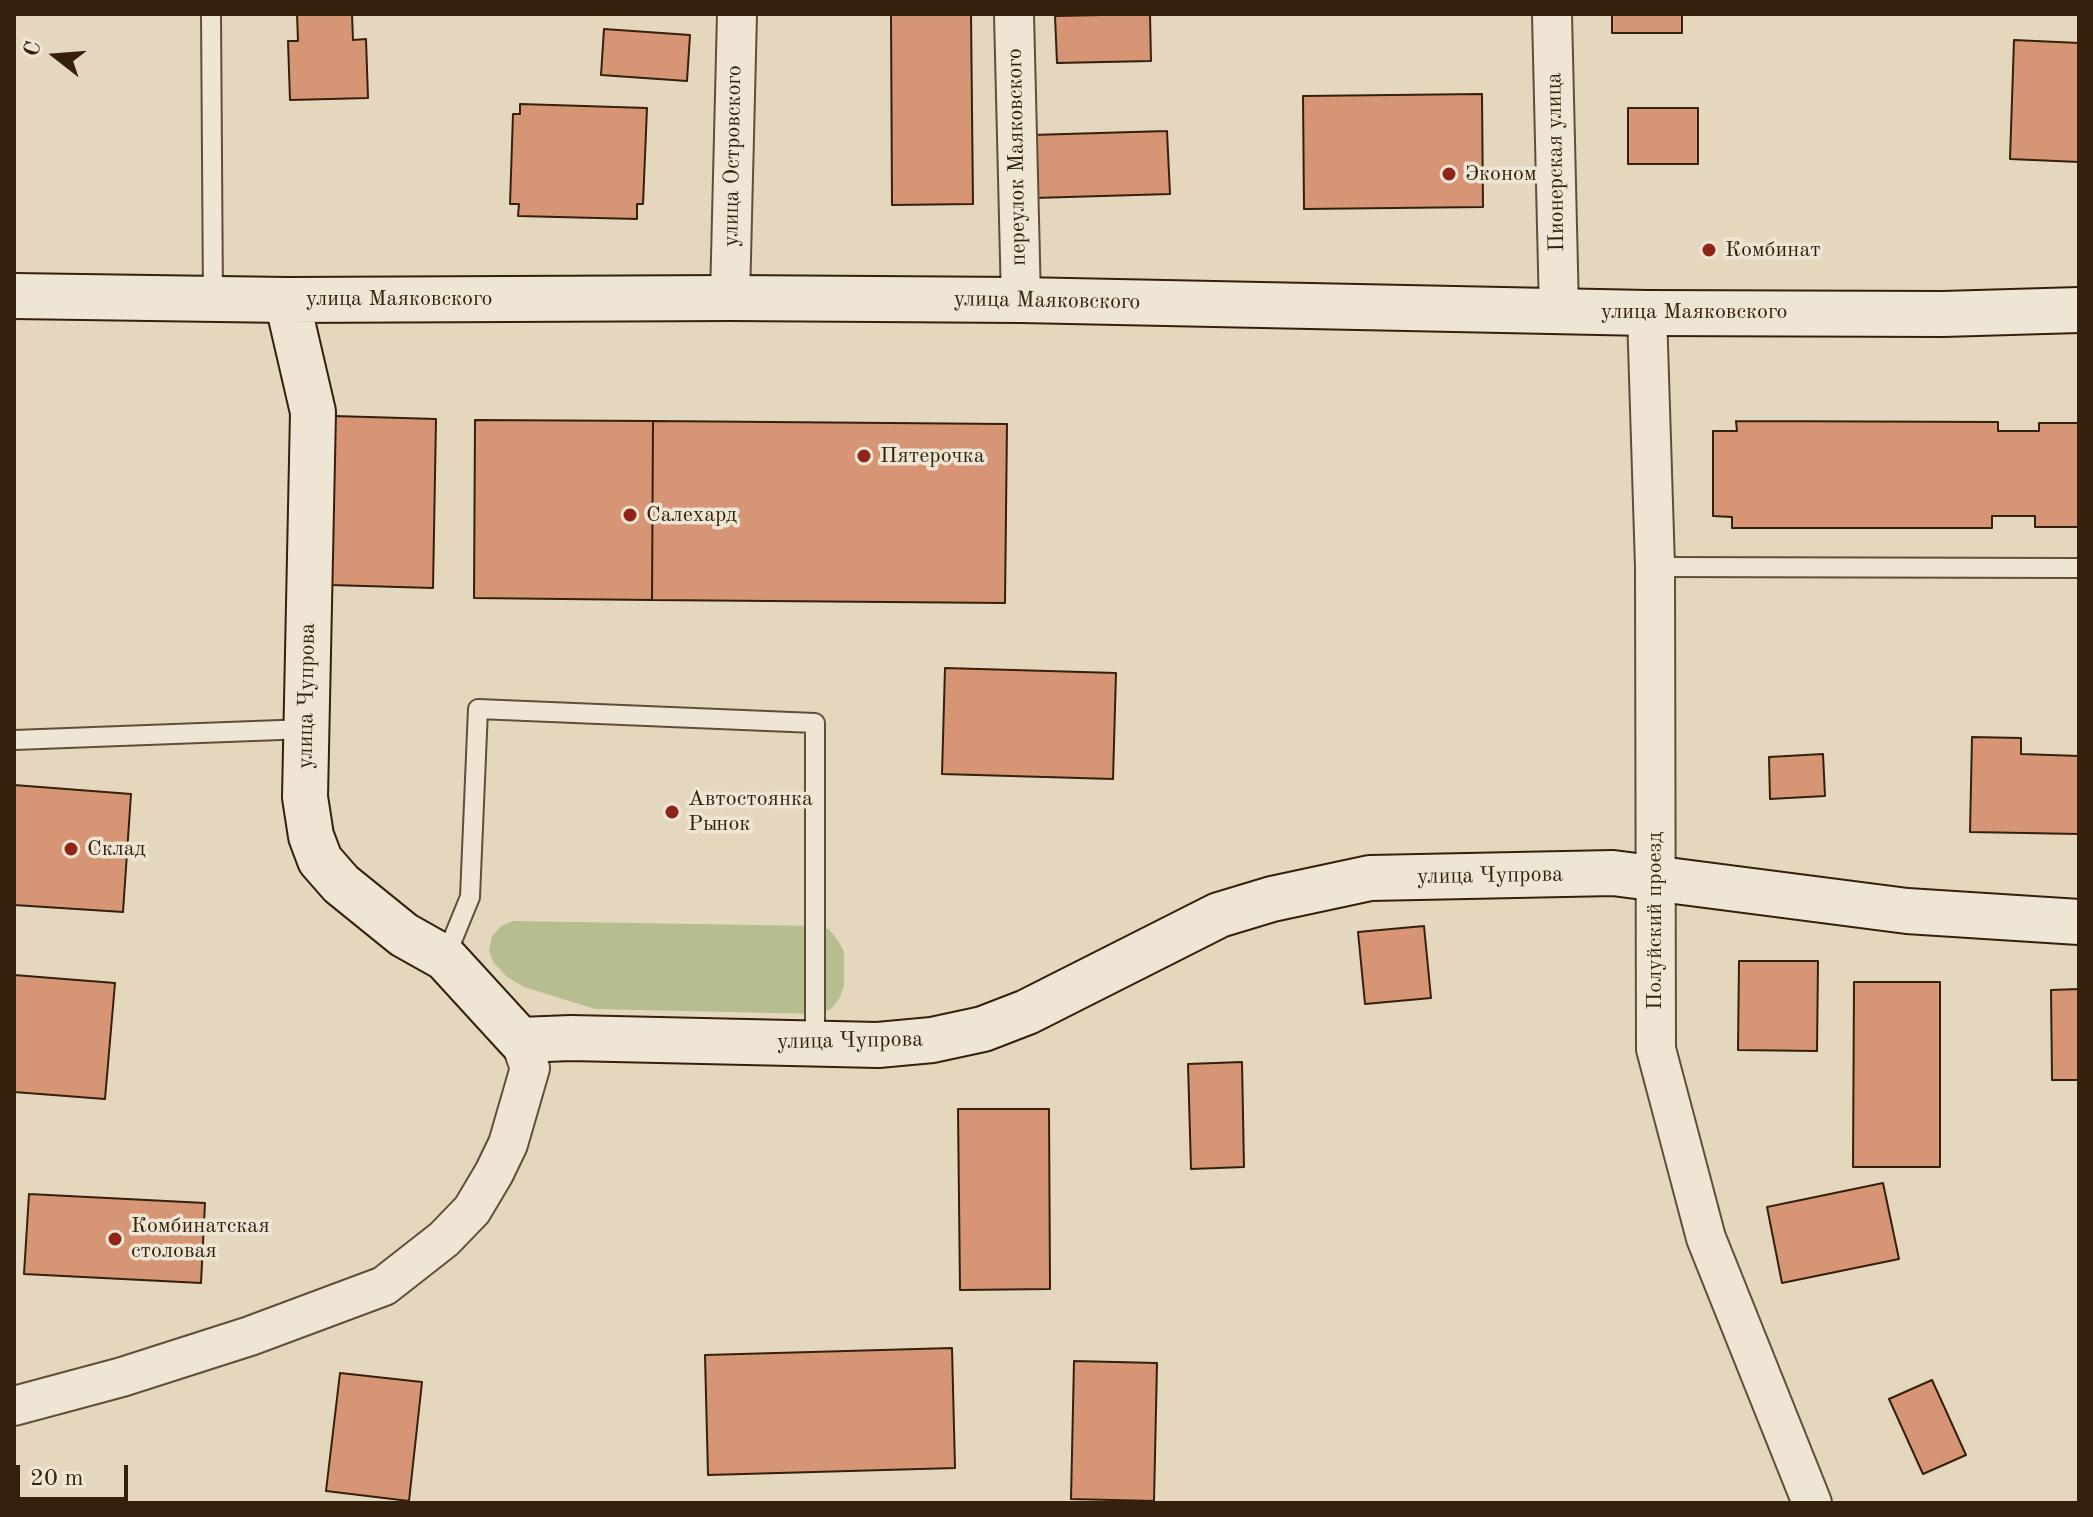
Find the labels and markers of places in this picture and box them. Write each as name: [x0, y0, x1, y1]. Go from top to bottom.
place label: Эконом: [1465, 161, 1537, 187]
marker: Эконом: [1440, 165, 1458, 183]
place label: Комбинат: [1725, 237, 1821, 263]
marker: Комбинат: [1700, 241, 1718, 259]
place label: Пятерочка: [880, 443, 984, 469]
marker: Пятерочка: [855, 447, 873, 465]
place label: Салехард: [646, 502, 737, 528]
marker: Салехард: [621, 506, 639, 524]
place label: Автостоянка Рынок: [688, 786, 813, 838]
marker: Автостоянка Рынок: [663, 803, 681, 821]
place label: Склад: [87, 836, 146, 862]
marker: Склад: [62, 840, 80, 858]
place label: Комбинатская столовая: [131, 1213, 270, 1264]
marker: Комбинатская столовая: [106, 1230, 124, 1248]

